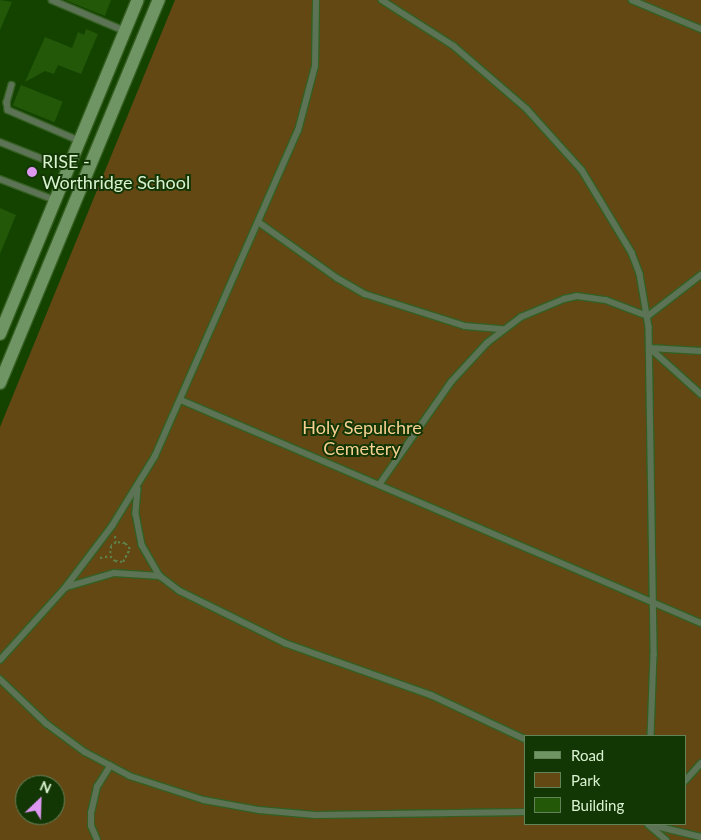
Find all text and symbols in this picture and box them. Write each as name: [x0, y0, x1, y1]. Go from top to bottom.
place label: RISE - Worthridge School: [42, 151, 190, 193]
marker: RISE - Worthridge School: [26, 166, 38, 178]
park label: Holy Sepulchre Cemetery: [302, 417, 422, 459]
legend: [524, 735, 686, 825]
text: Road: [571, 746, 604, 764]
text: Park: [571, 771, 600, 789]
north arrow: [15, 775, 65, 825]
text: N: [38, 777, 54, 797]
text: Building: [571, 796, 624, 814]

